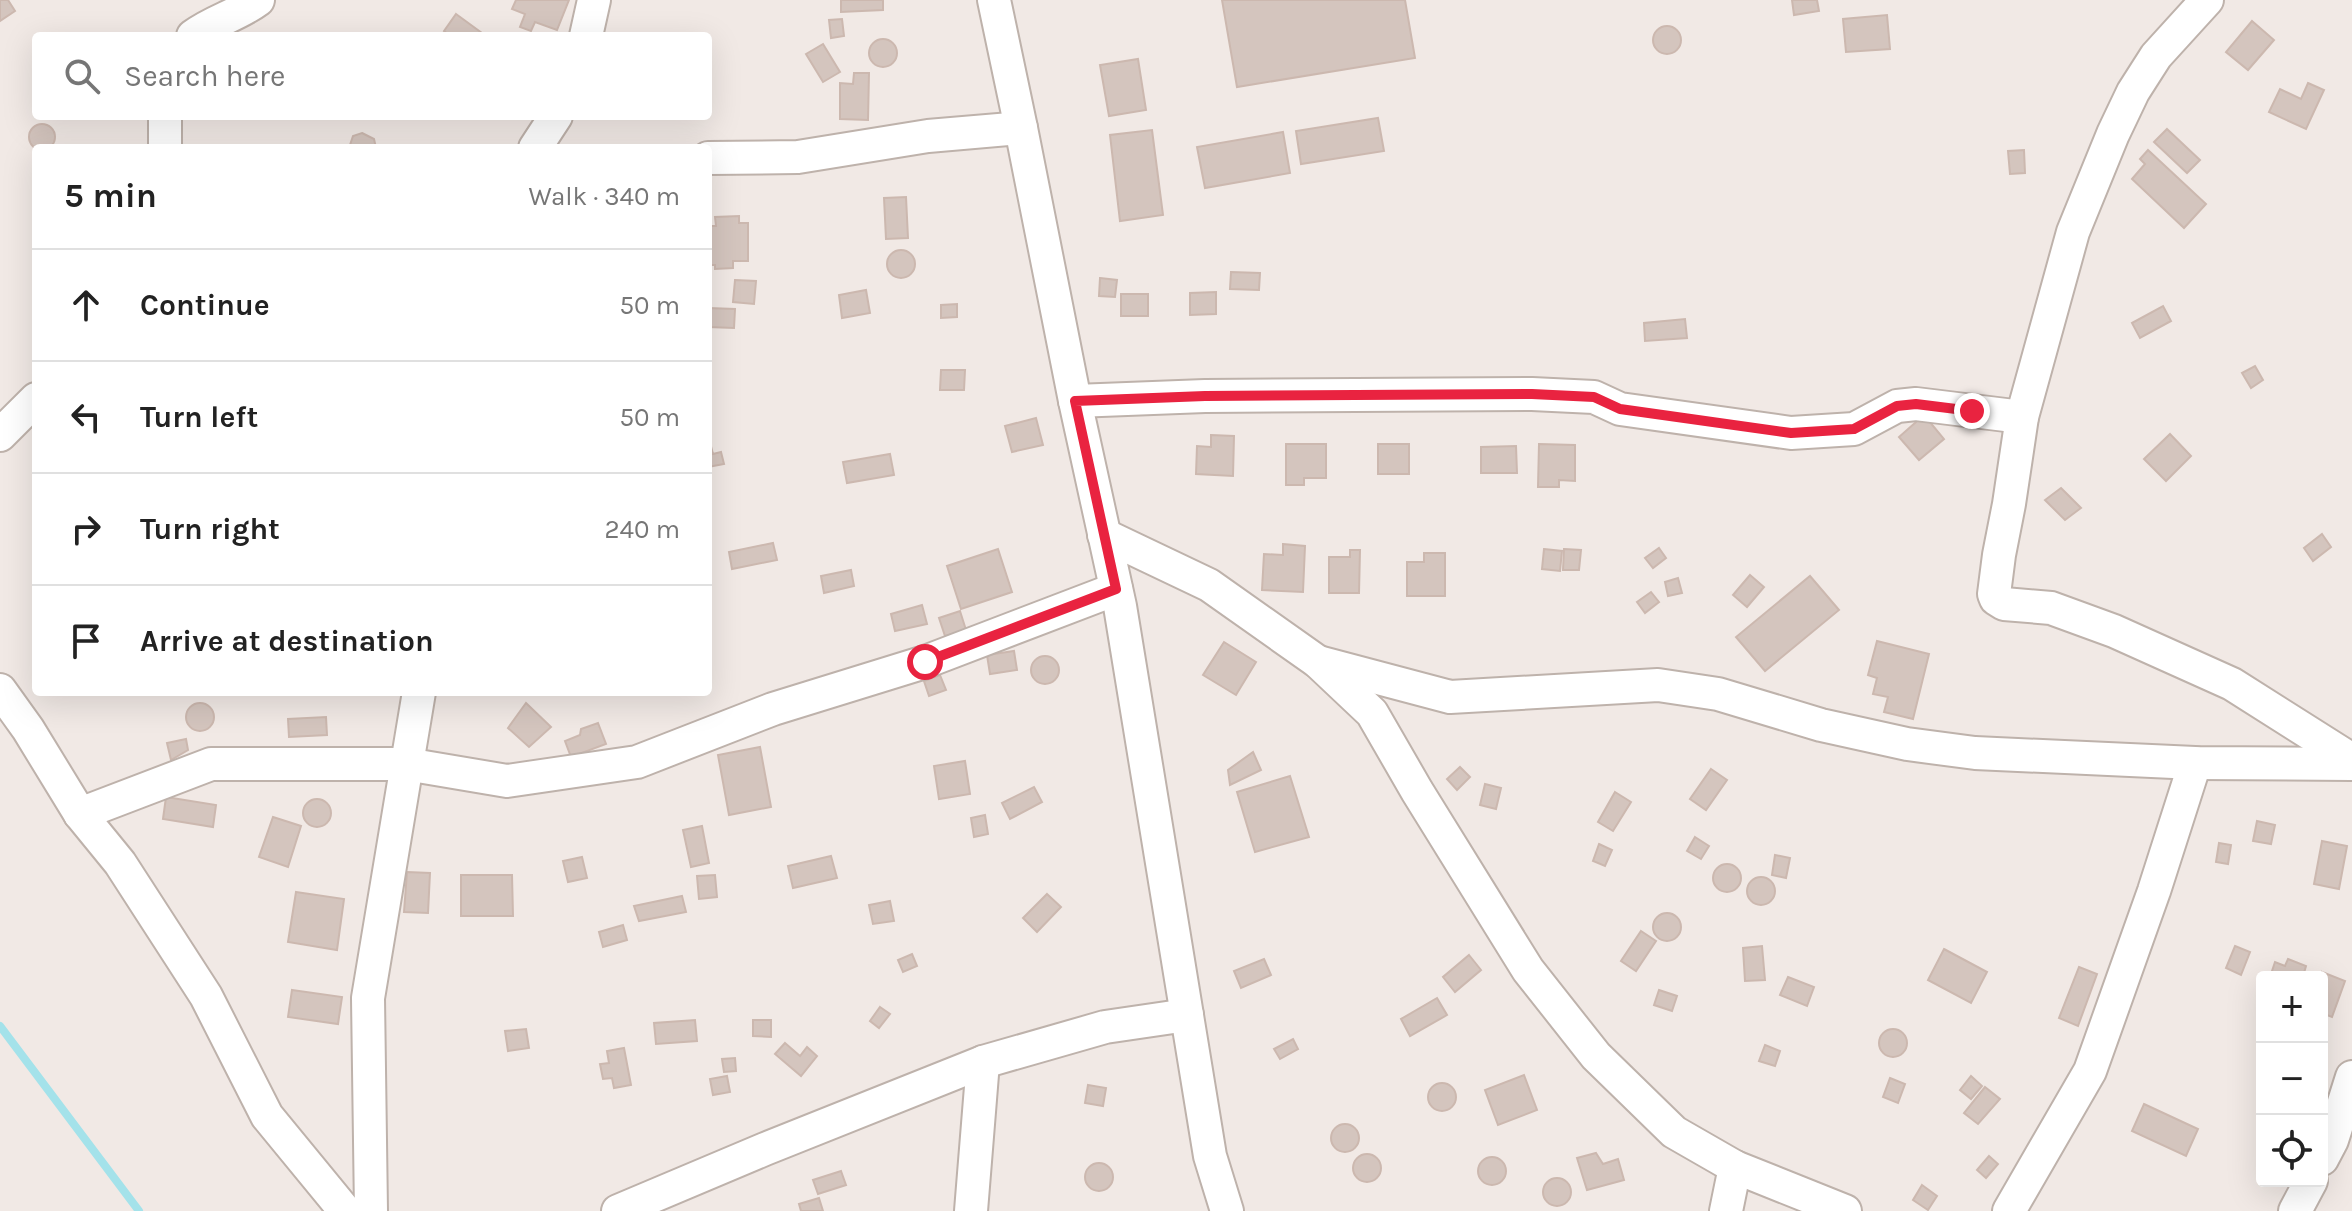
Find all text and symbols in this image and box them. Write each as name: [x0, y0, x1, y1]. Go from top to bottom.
search box: [32, 32, 712, 120]
icon: search: [60, 54, 104, 98]
text: Search here: [124, 58, 285, 94]
text: 5 min: [64, 176, 157, 216]
text: Walk · 340 m: [529, 181, 680, 212]
icon: ahead: [64, 283, 108, 327]
text: Continue: [140, 287, 270, 323]
text: 50 m: [619, 290, 680, 321]
route end: [1954, 393, 1990, 429]
icon: left: [64, 395, 108, 439]
text: Turn left: [140, 399, 258, 435]
text: 50 m: [619, 402, 680, 433]
icon: right: [64, 507, 108, 551]
text: Turn right: [140, 511, 280, 547]
text: 240 m: [604, 514, 680, 545]
icon: arrive: [64, 619, 108, 663]
text: Arrive at destination: [140, 623, 434, 659]
route start: [907, 644, 943, 680]
map controls: [2256, 971, 2328, 1187]
button: +: [2256, 971, 2328, 1043]
button: −: [2256, 1043, 2328, 1115]
button: locate: [2256, 1115, 2328, 1187]

